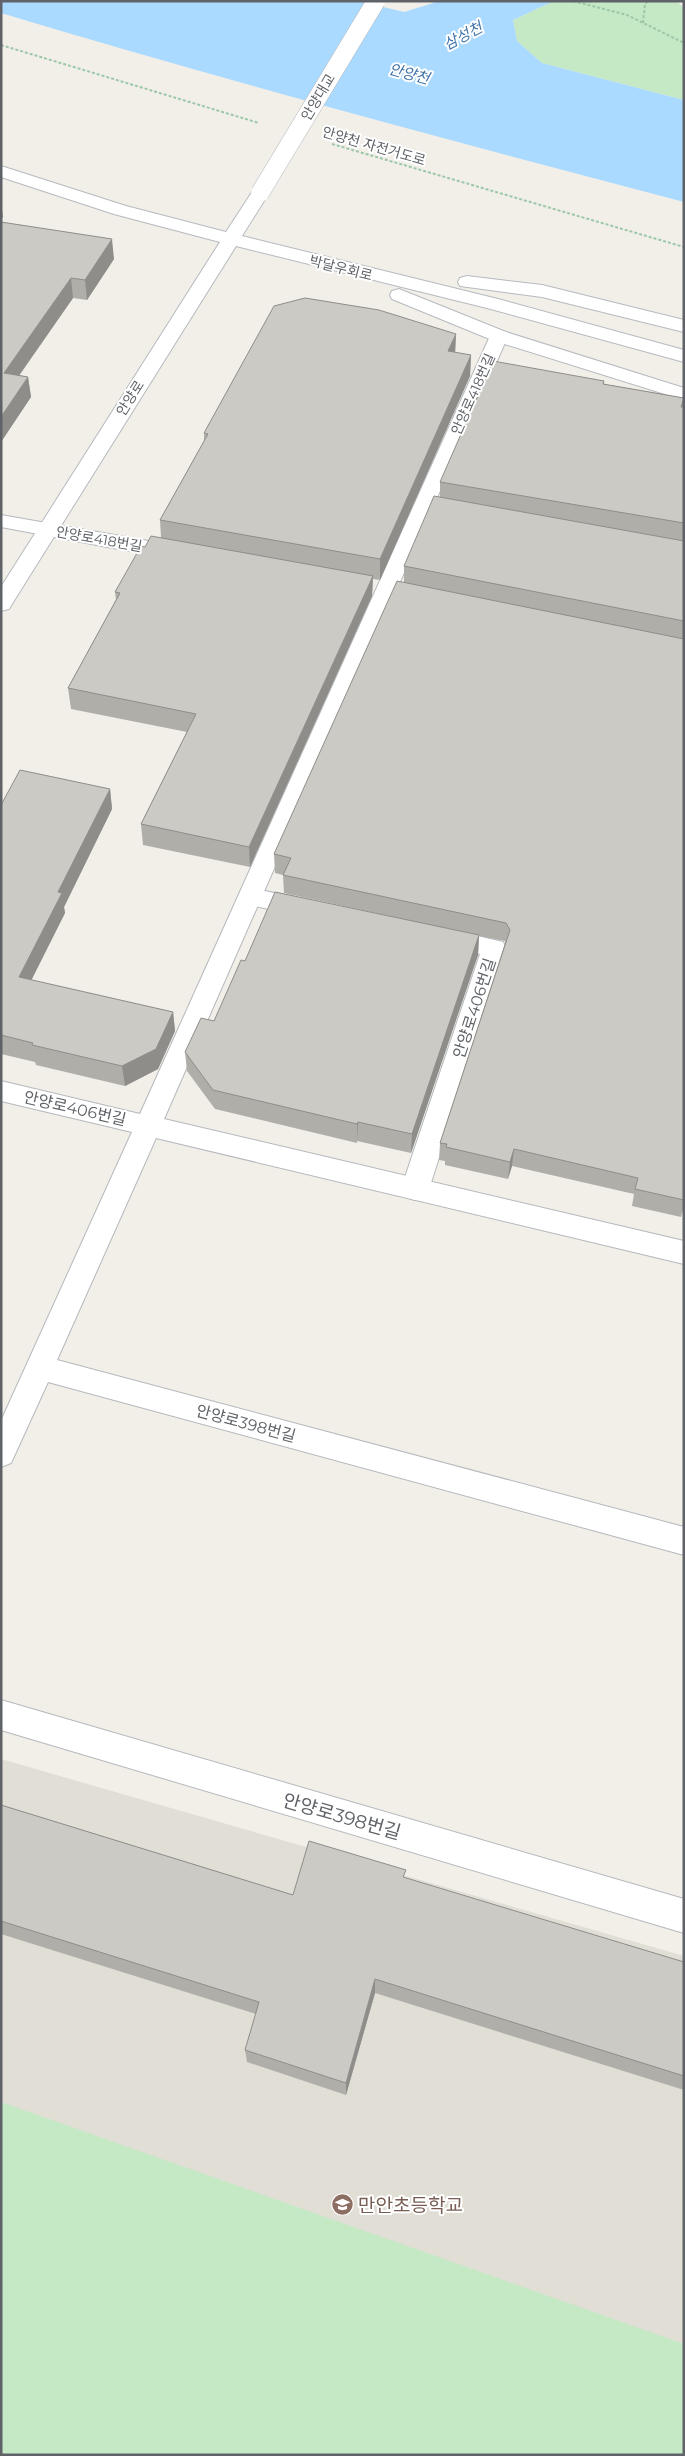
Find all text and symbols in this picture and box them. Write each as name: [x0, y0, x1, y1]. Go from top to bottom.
water label: 삼성천: [440, 16, 487, 54]
water label: 안양천: [387, 59, 434, 89]
street label: 안양대교: [297, 70, 339, 124]
street label: 안양천 자전거도로: [320, 123, 428, 169]
street label: 박달우회로: [308, 251, 375, 285]
street label: 안양로418번길: [447, 350, 499, 438]
street label: 안양로: [112, 377, 148, 419]
street label: 안양로418번길: [54, 523, 144, 555]
street label: 안양로406번길: [449, 956, 500, 1061]
street label: 안양로406번길: [22, 1087, 128, 1129]
street label: 안양로398번길: [194, 1401, 298, 1446]
street label: 안양로398번길: [280, 1789, 404, 1844]
school or university icon: 만안초등학교: [330, 2193, 354, 2217]
place label: 만안초등학교: [358, 2194, 463, 2217]

